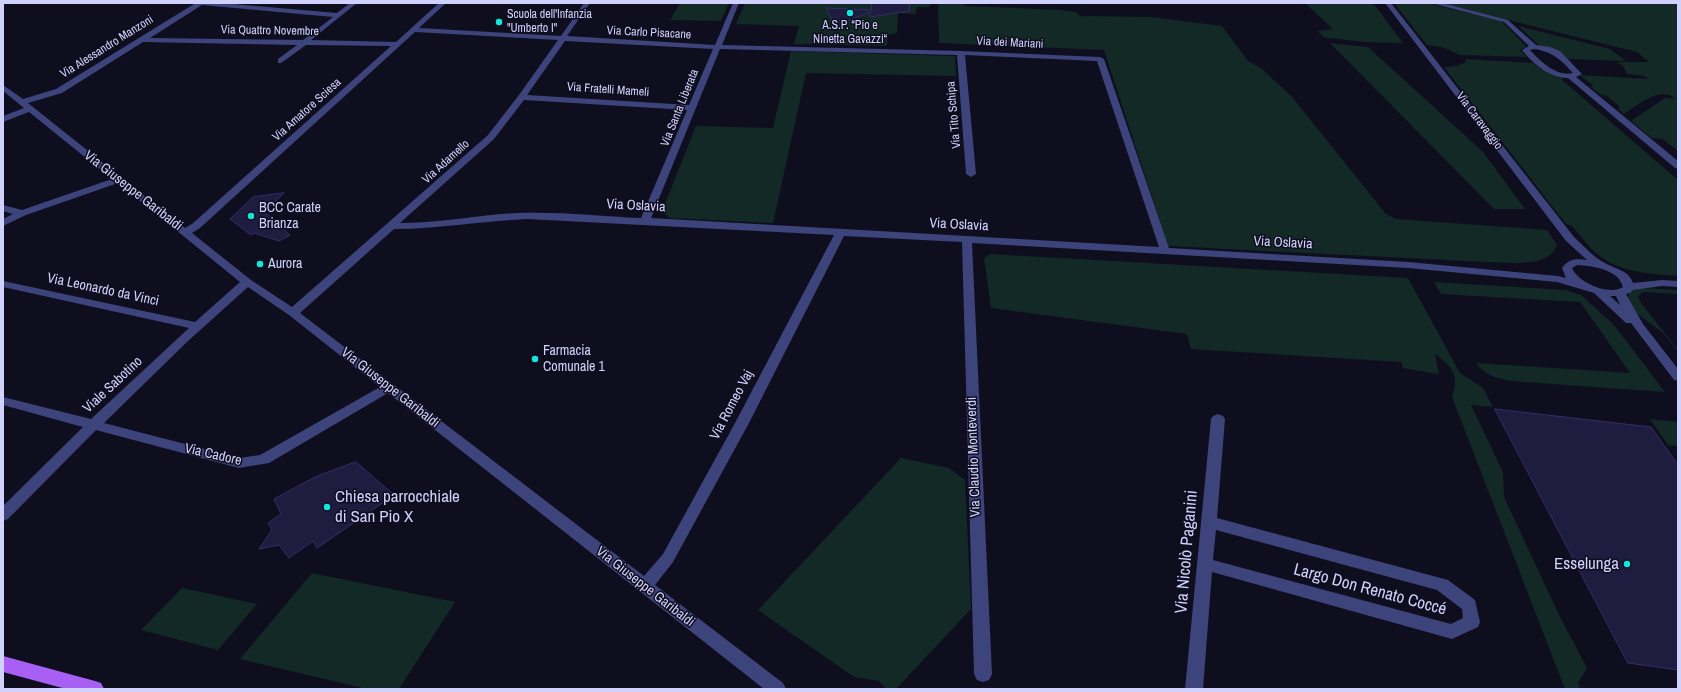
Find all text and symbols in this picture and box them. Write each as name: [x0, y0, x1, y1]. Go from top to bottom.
place label: Scuola dell'Infanzia "Umberto I": [507, 8, 592, 36]
marker: A.S.P. “Pio e Ninetta Gavazzi“: [845, 8, 855, 18]
street label: Via Alessandro Manzoni: [58, 13, 156, 81]
marker: Scuola dell'Infanzia "Umberto I": [494, 17, 504, 27]
place label: A.S.P. “Pio e Ninetta Gavazzi“: [813, 19, 887, 47]
street label: Via Quattro Novembre: [221, 23, 319, 39]
street label: Via Carlo Pisacane: [606, 24, 692, 42]
street label: Via dei Mariani: [976, 34, 1044, 52]
street label: Via Santa Liberata: [658, 67, 702, 149]
street label: Via Amatore Sciesa: [270, 75, 344, 145]
street label: Via Fratelli Mameli: [566, 80, 650, 100]
street label: Via Tito Schipa: [944, 81, 964, 149]
street label: Via Caravaggio: [1453, 89, 1505, 153]
street label: Via Adamello: [419, 137, 473, 187]
street label: Via Giuseppe Garibaldi: [80, 147, 186, 235]
street label: Via Oslavia: [606, 196, 666, 216]
place label: BCC Carate Brianza: [259, 200, 321, 232]
marker: BCC Carate Brianza: [246, 211, 256, 221]
street label: Via Oslavia: [929, 215, 989, 235]
street label: Via Oslavia: [1253, 233, 1313, 253]
place label: Aurora: [268, 256, 302, 272]
marker: Aurora: [255, 259, 265, 269]
street label: Via Leonardo da Vinci: [46, 270, 160, 310]
place label: Farmacia Comunale 1: [543, 343, 605, 376]
street label: Via Giuseppe Garibaldi: [337, 344, 443, 432]
street label: Viale Sabotino: [80, 353, 146, 417]
marker: Farmacia Comunale 1: [530, 354, 540, 364]
street label: Via Romeo Vaj: [707, 367, 757, 443]
street label: Via Claudio Monteverdi: [964, 397, 984, 517]
street label: Via Cadore: [183, 440, 243, 470]
place label: Chiesa parrocchiale di San Pio X: [335, 487, 460, 527]
street label: Via Nicolò Paganini: [1171, 489, 1203, 615]
marker: Chiesa parrocchiale di San Pio X: [322, 502, 332, 512]
street label: Via Giuseppe Garibaldi: [592, 543, 698, 631]
place label: Esselunga: [1554, 554, 1619, 574]
marker: Esselunga: [1622, 559, 1632, 569]
street label: Largo Don Renato Coccé: [1291, 560, 1449, 620]

